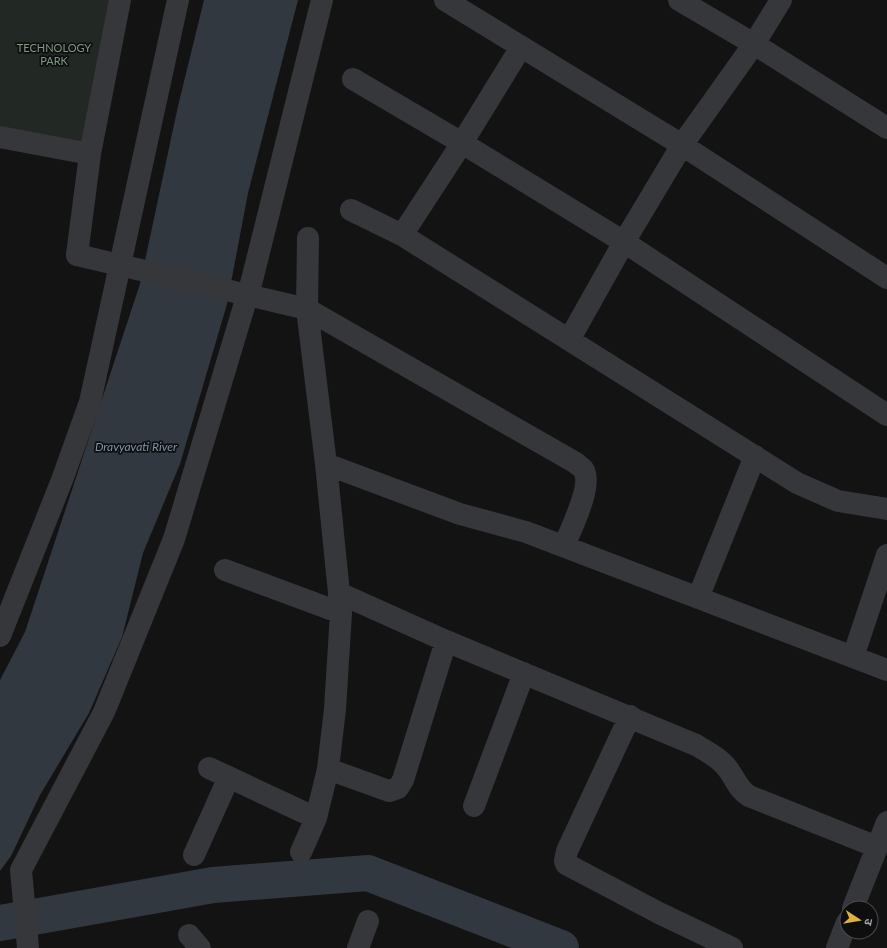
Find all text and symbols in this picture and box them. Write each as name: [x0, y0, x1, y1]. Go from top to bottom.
park label: TECHNOLOGY PARK: [17, 41, 91, 67]
water label: Dravyavati River: [95, 439, 178, 454]
north arrow: [839, 900, 879, 940]
text: उ: [862, 918, 876, 927]

